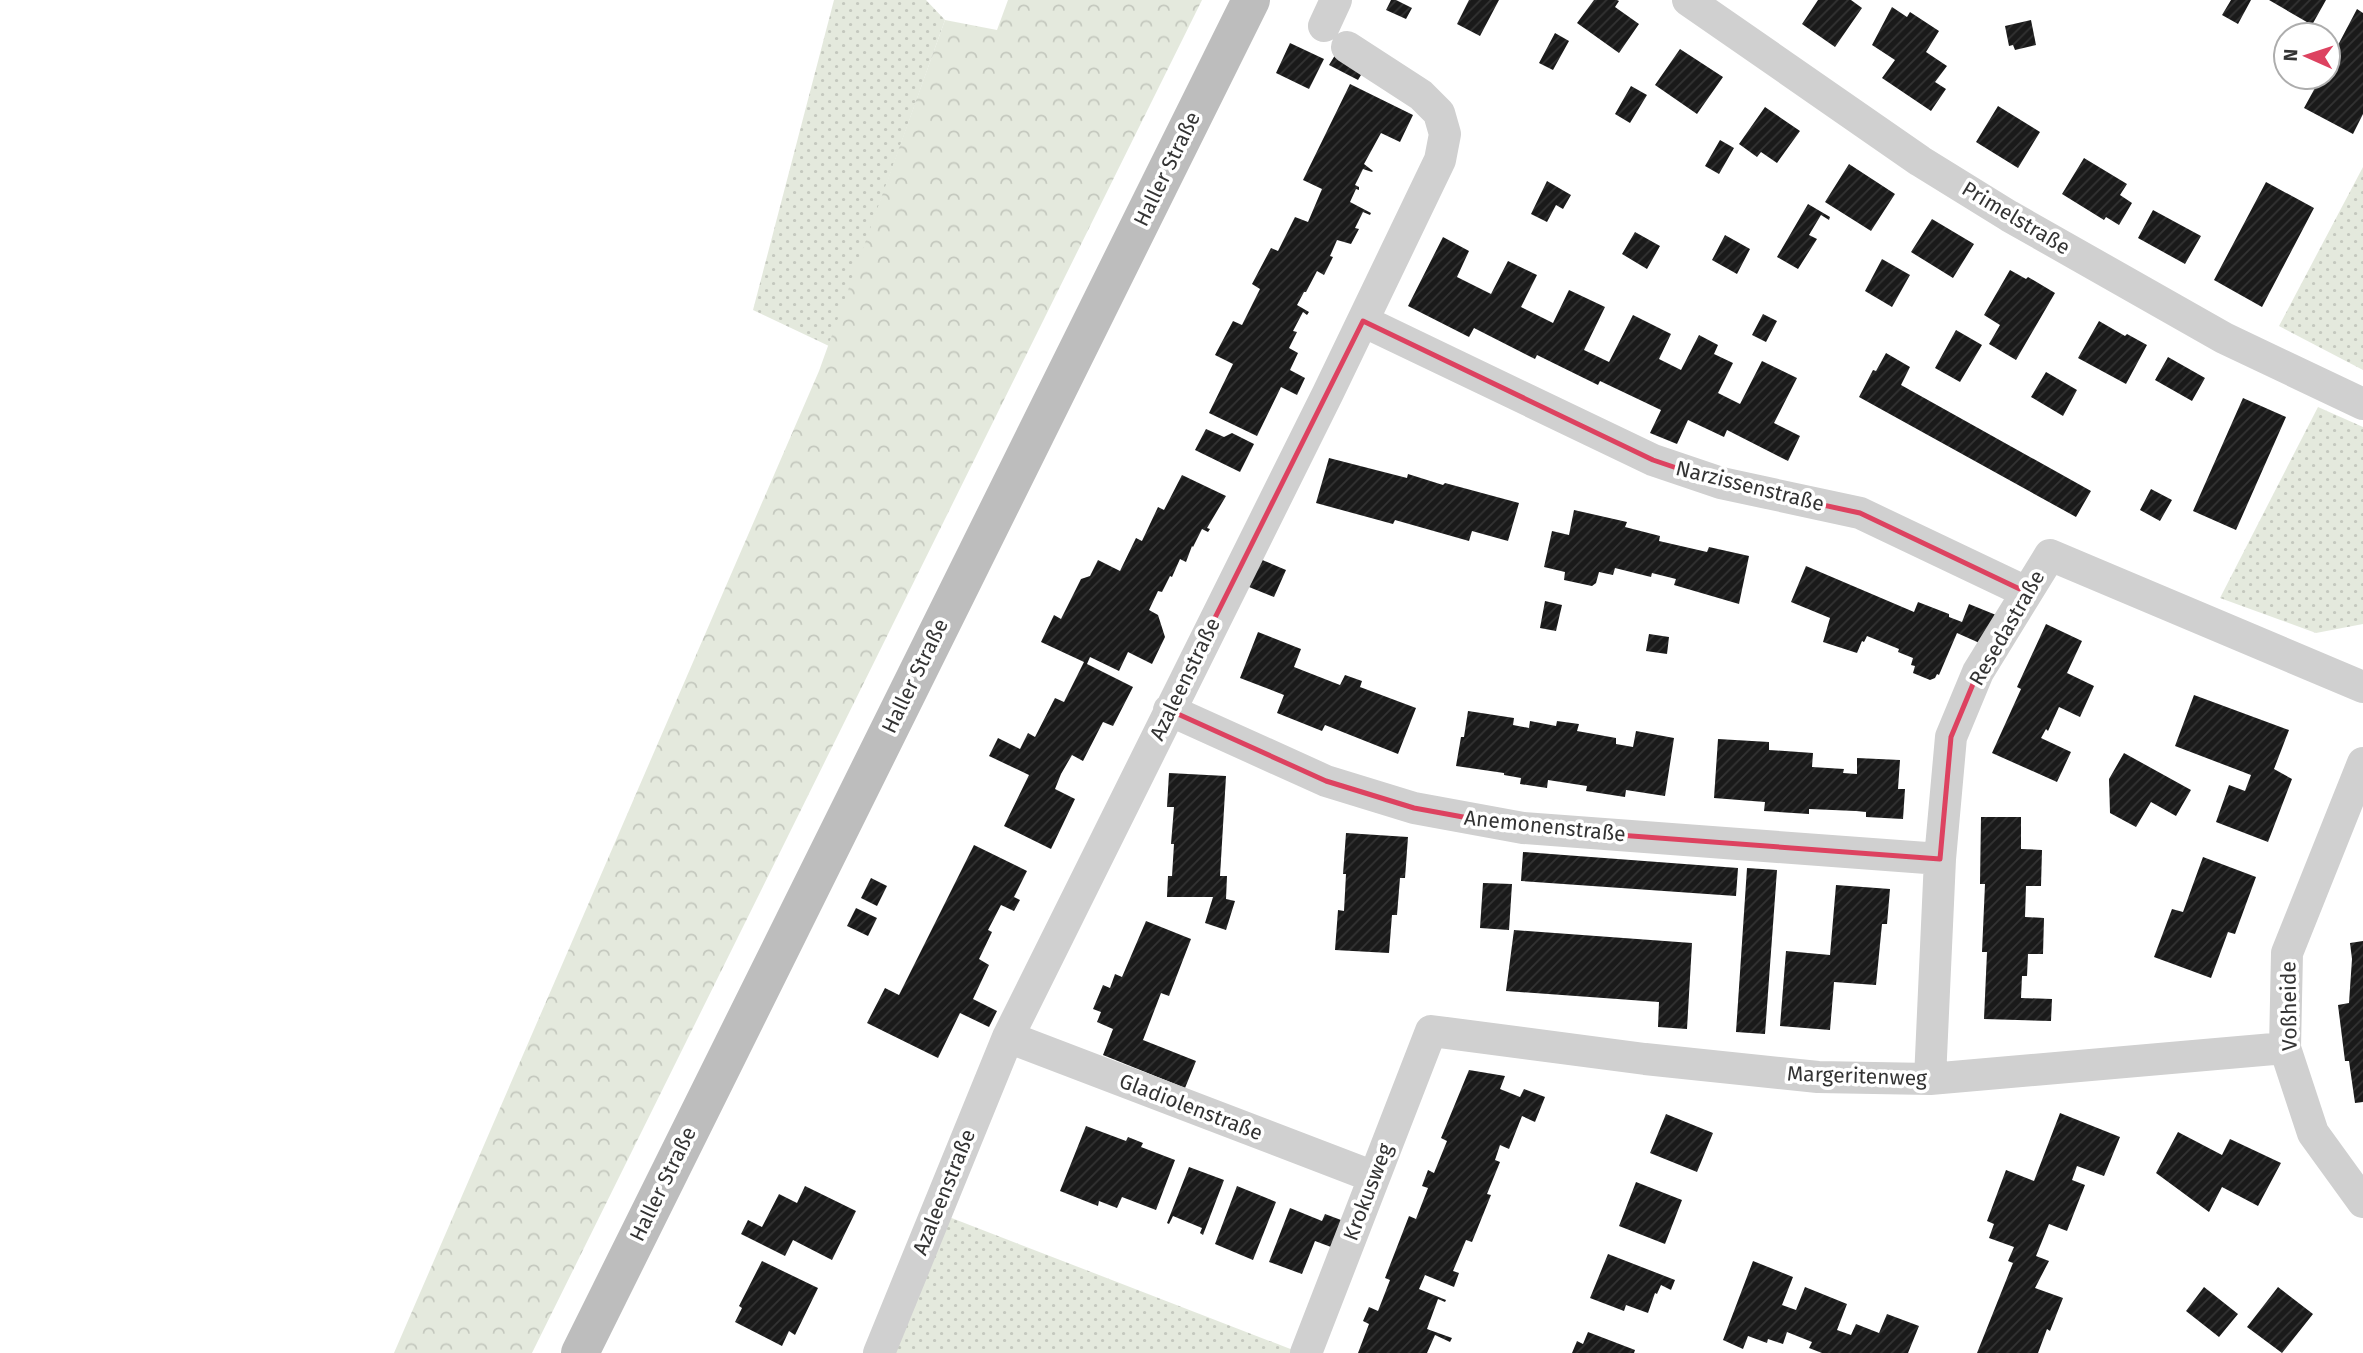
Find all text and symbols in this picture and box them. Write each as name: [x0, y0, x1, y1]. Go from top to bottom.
north arrow: [2272, 21, 2342, 91]
text: N: [2279, 48, 2302, 62]
street label: Haller Straße: [1128, 107, 1206, 231]
street label: Primelstraße: [1957, 176, 2075, 260]
street label: Narzissenstraße: [1673, 455, 1827, 517]
street label: Resedastraße: [1964, 566, 2050, 690]
street label: Azaleenstraße: [1144, 613, 1226, 745]
street label: Haller Straße: [876, 614, 954, 738]
street label: Anemonenstraße: [1463, 805, 1627, 847]
street label: Voßheide: [2275, 961, 2303, 1051]
street label: Margeritenweg: [1787, 1061, 1928, 1091]
street label: Gladiolenstraße: [1116, 1068, 1266, 1146]
street label: Haller Straße: [624, 1122, 702, 1246]
street label: Azaleenstraße: [907, 1125, 981, 1259]
street label: Krokusweg: [1338, 1140, 1398, 1244]

